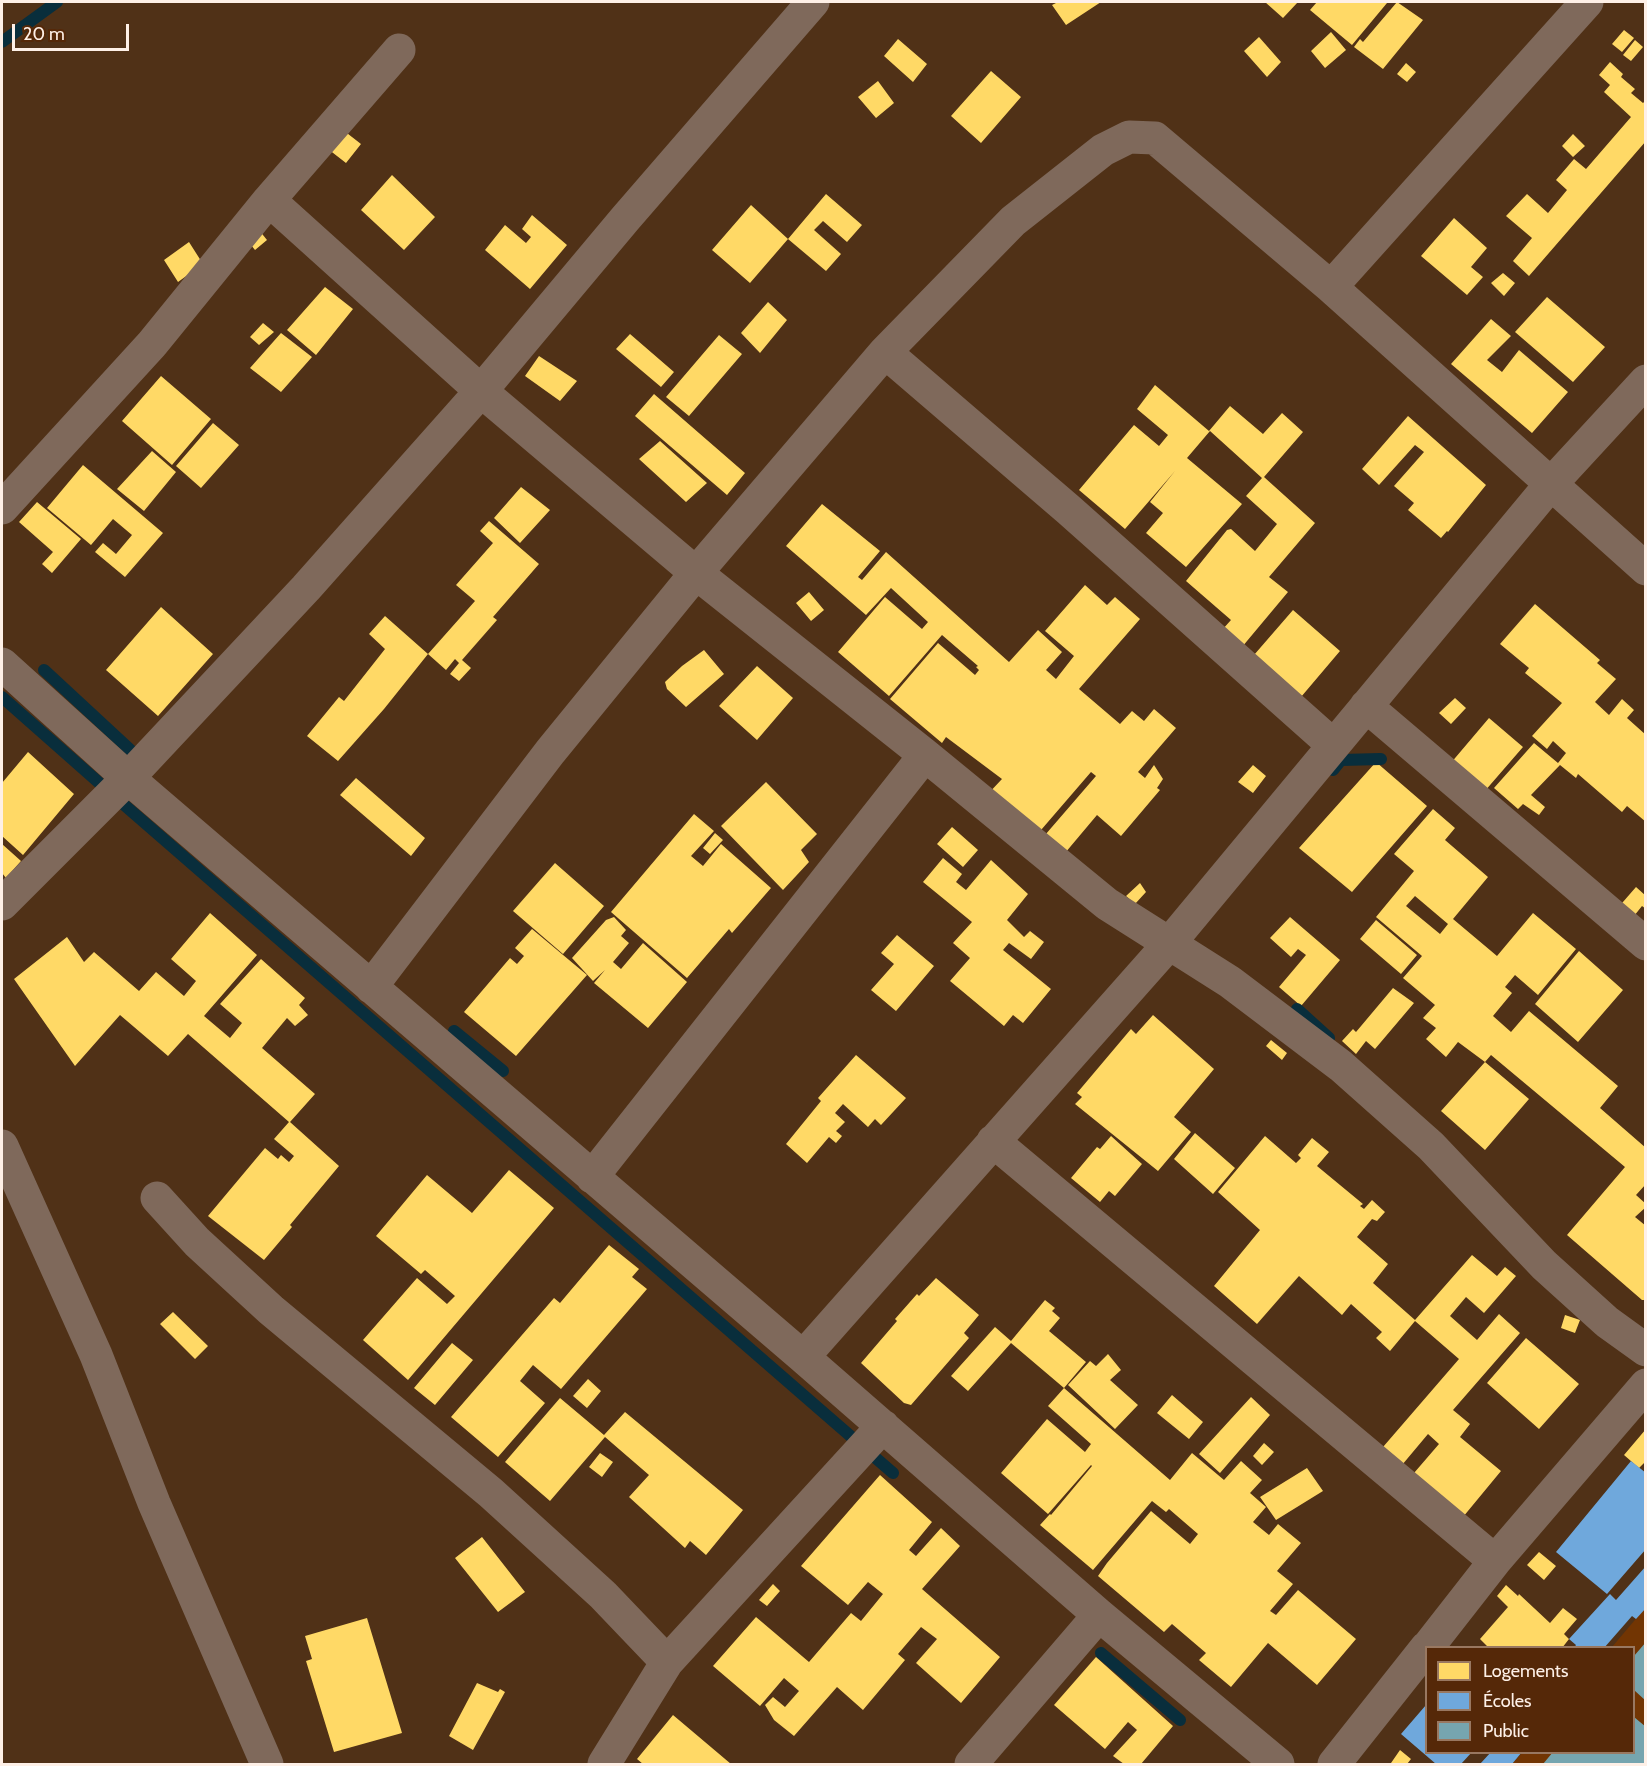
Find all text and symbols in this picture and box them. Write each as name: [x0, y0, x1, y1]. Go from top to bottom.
scale bar: [15, 12, 132, 50]
text: 20 m: [23, 23, 65, 45]
legend: [1425, 1646, 1635, 1754]
text: Logements: [1483, 1660, 1568, 1682]
text: Écoles: [1483, 1690, 1531, 1712]
text: Public: [1483, 1720, 1529, 1742]

